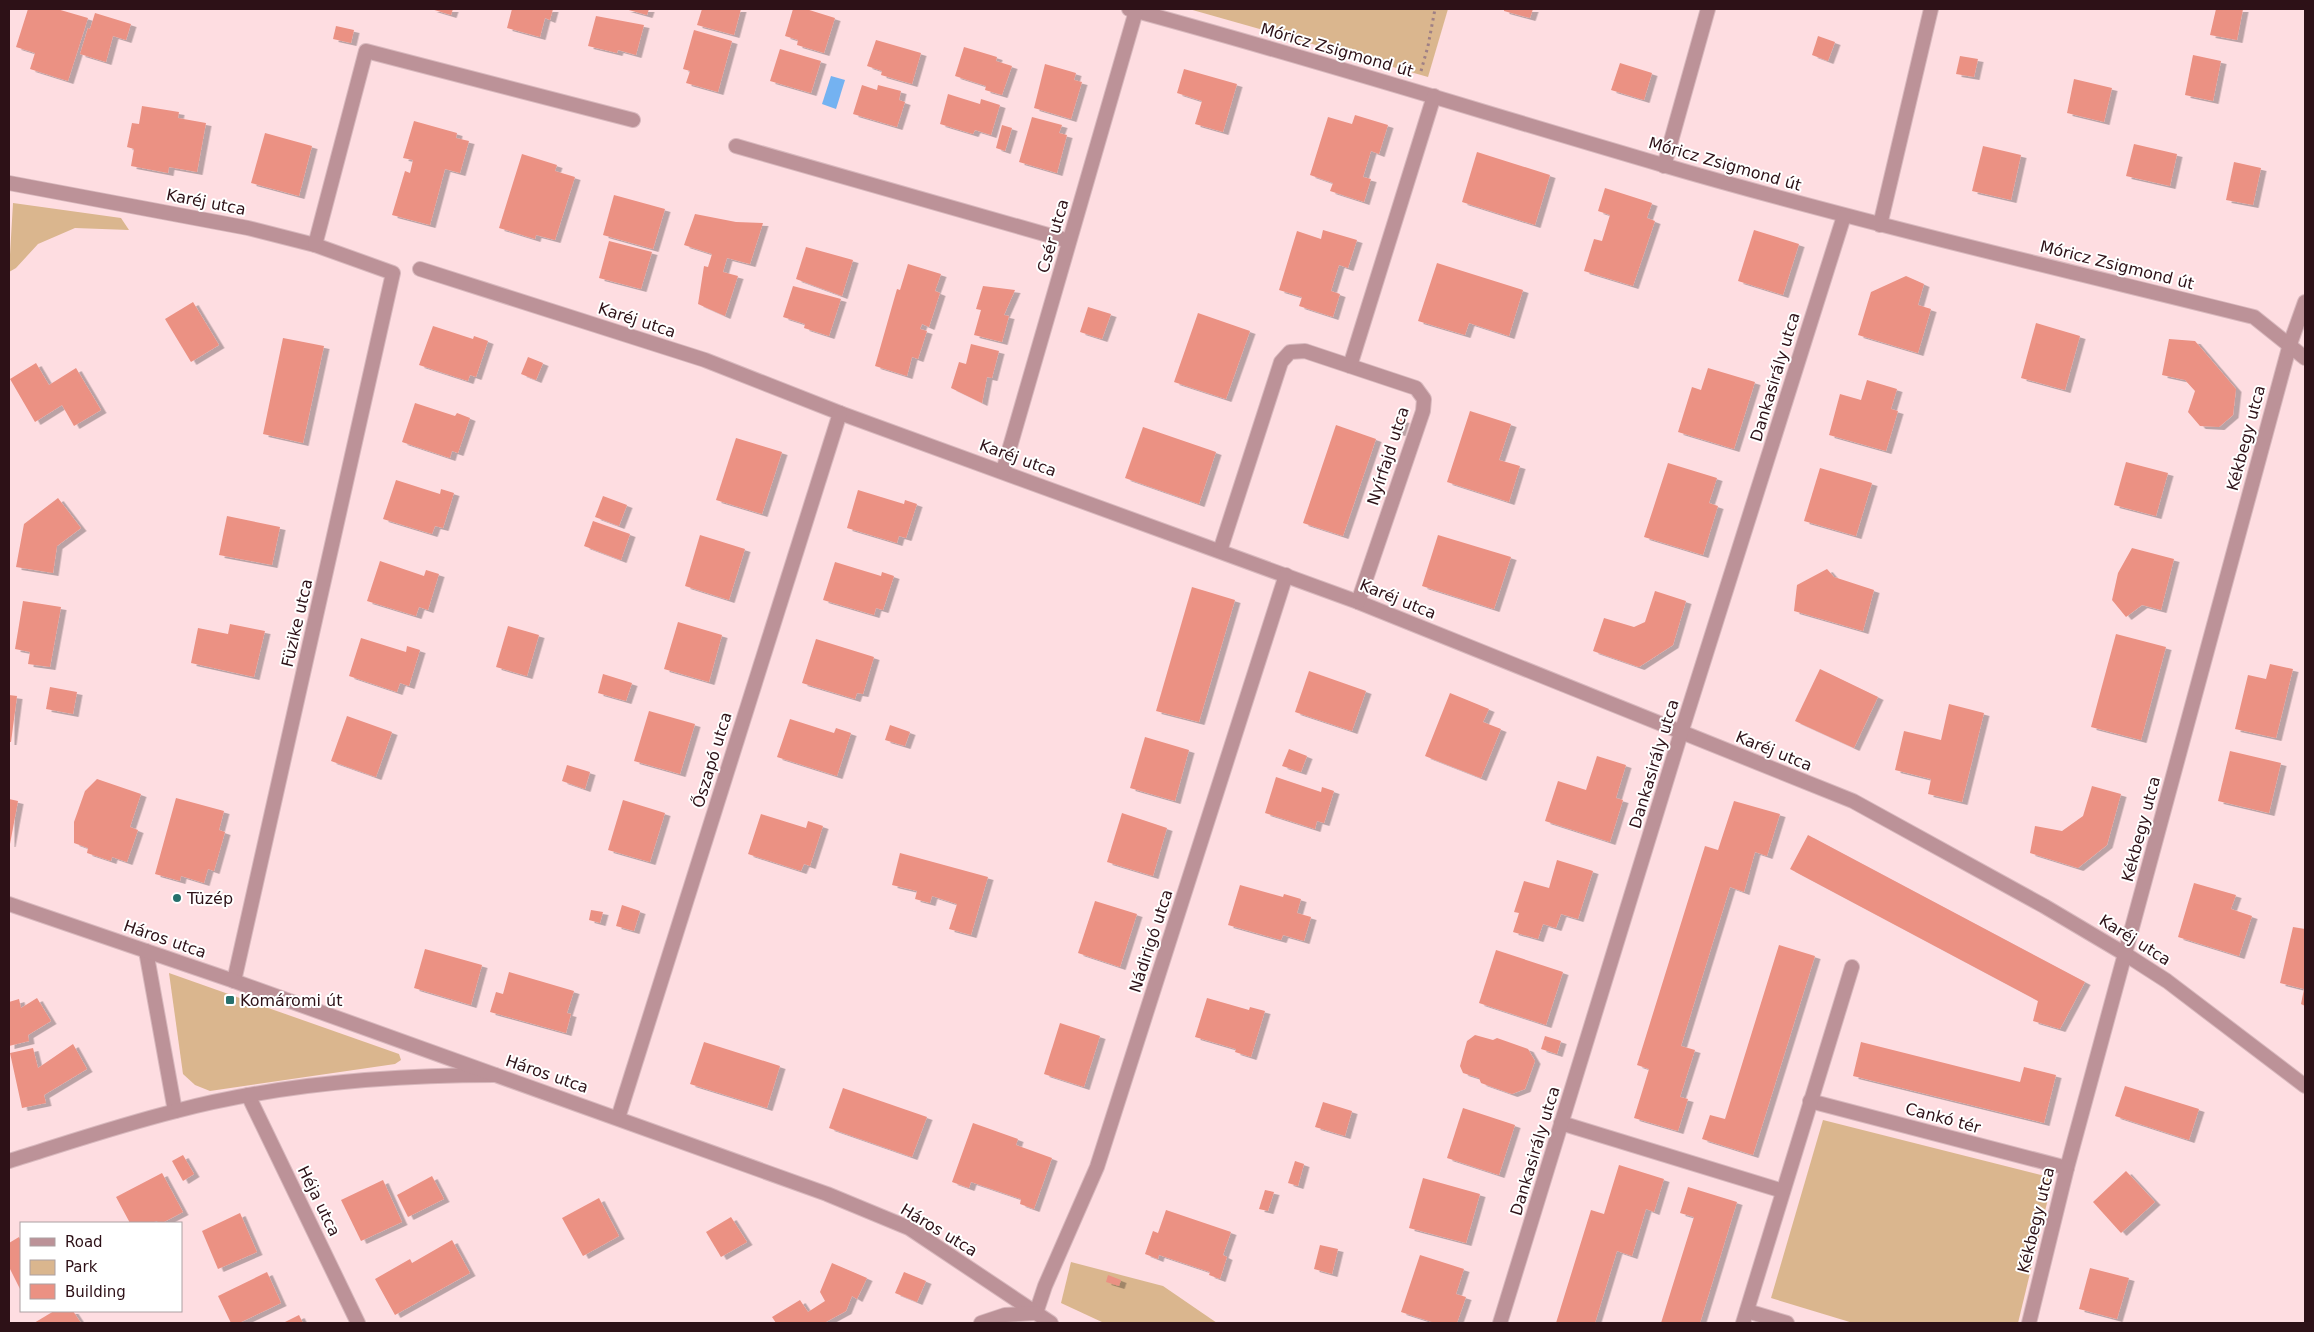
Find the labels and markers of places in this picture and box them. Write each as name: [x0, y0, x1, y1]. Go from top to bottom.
place label: Tüzép: [186, 889, 233, 908]
marker: Tüzép: [171, 892, 183, 904]
place label: Komáromi út: [240, 991, 342, 1010]
marker: Komáromi út: [224, 994, 236, 1006]

